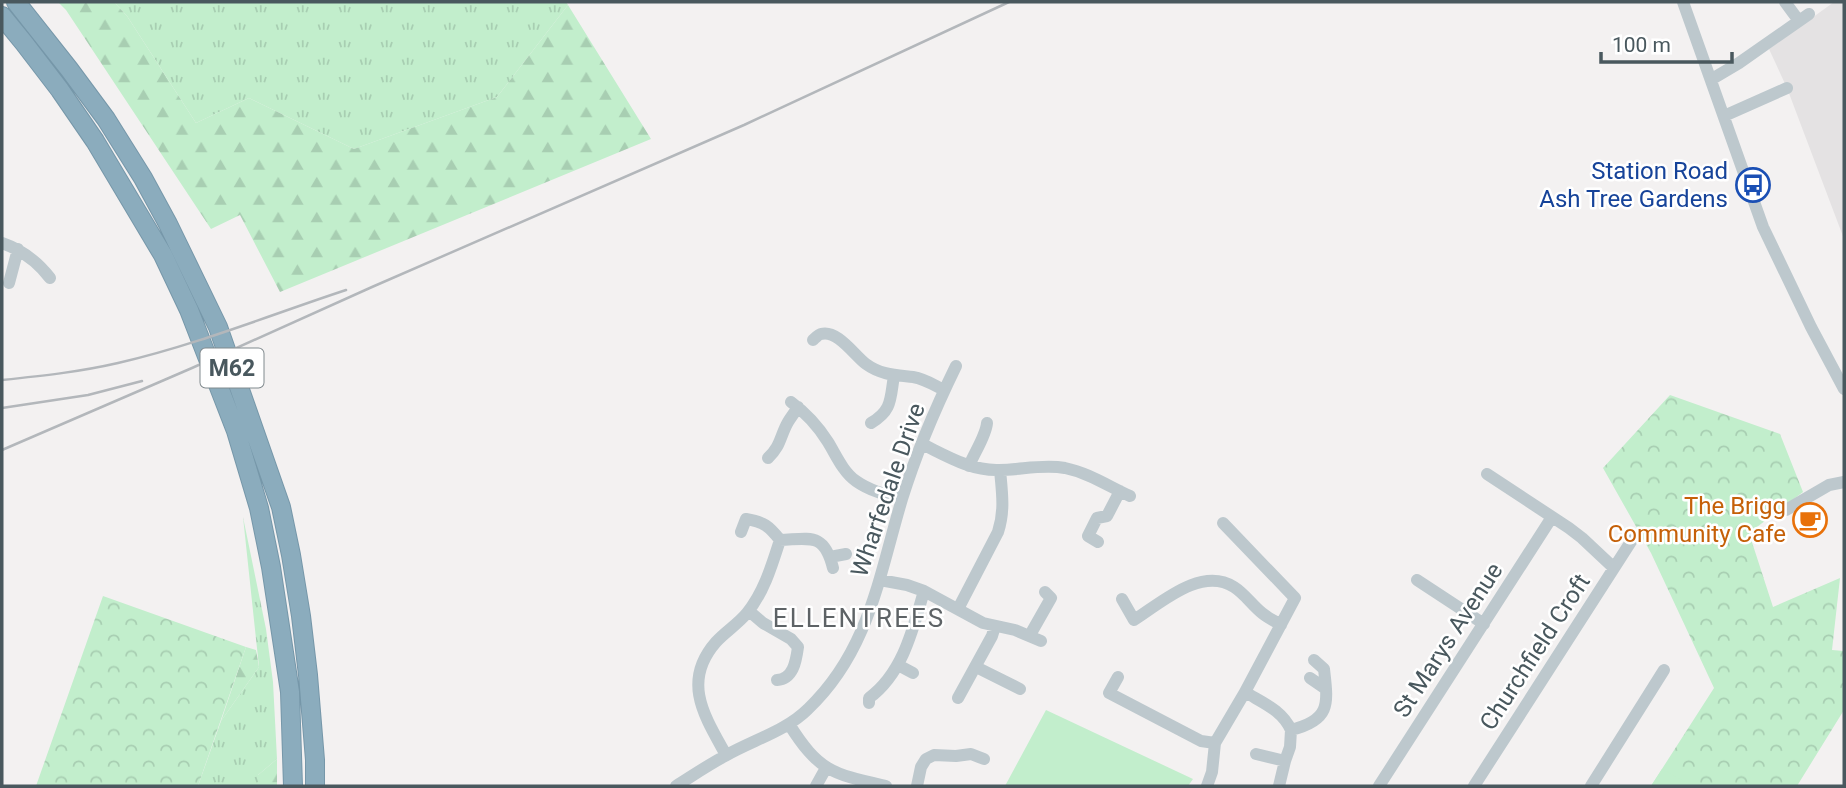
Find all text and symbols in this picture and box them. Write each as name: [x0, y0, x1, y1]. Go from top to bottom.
scale bar: [1601, 21, 1732, 65]
text: 100 m: [1612, 33, 1671, 57]
place label: Station Road Ash Tree Gardens: [1539, 157, 1728, 213]
bus stop icon: Station Road Ash Tree Gardens: [1734, 166, 1772, 204]
road number: M62: [201, 348, 264, 388]
street label: Wharfedale Drive: [845, 400, 931, 580]
place label: The Brigg Community Cafe: [1608, 492, 1786, 548]
cafe icon: The Brigg Community Cafe: [1791, 501, 1829, 539]
street label: St Marys Avenue: [1388, 557, 1508, 723]
street label: Churchfield Croft: [1474, 569, 1596, 735]
district label: ELLENTREES: [773, 603, 945, 633]

